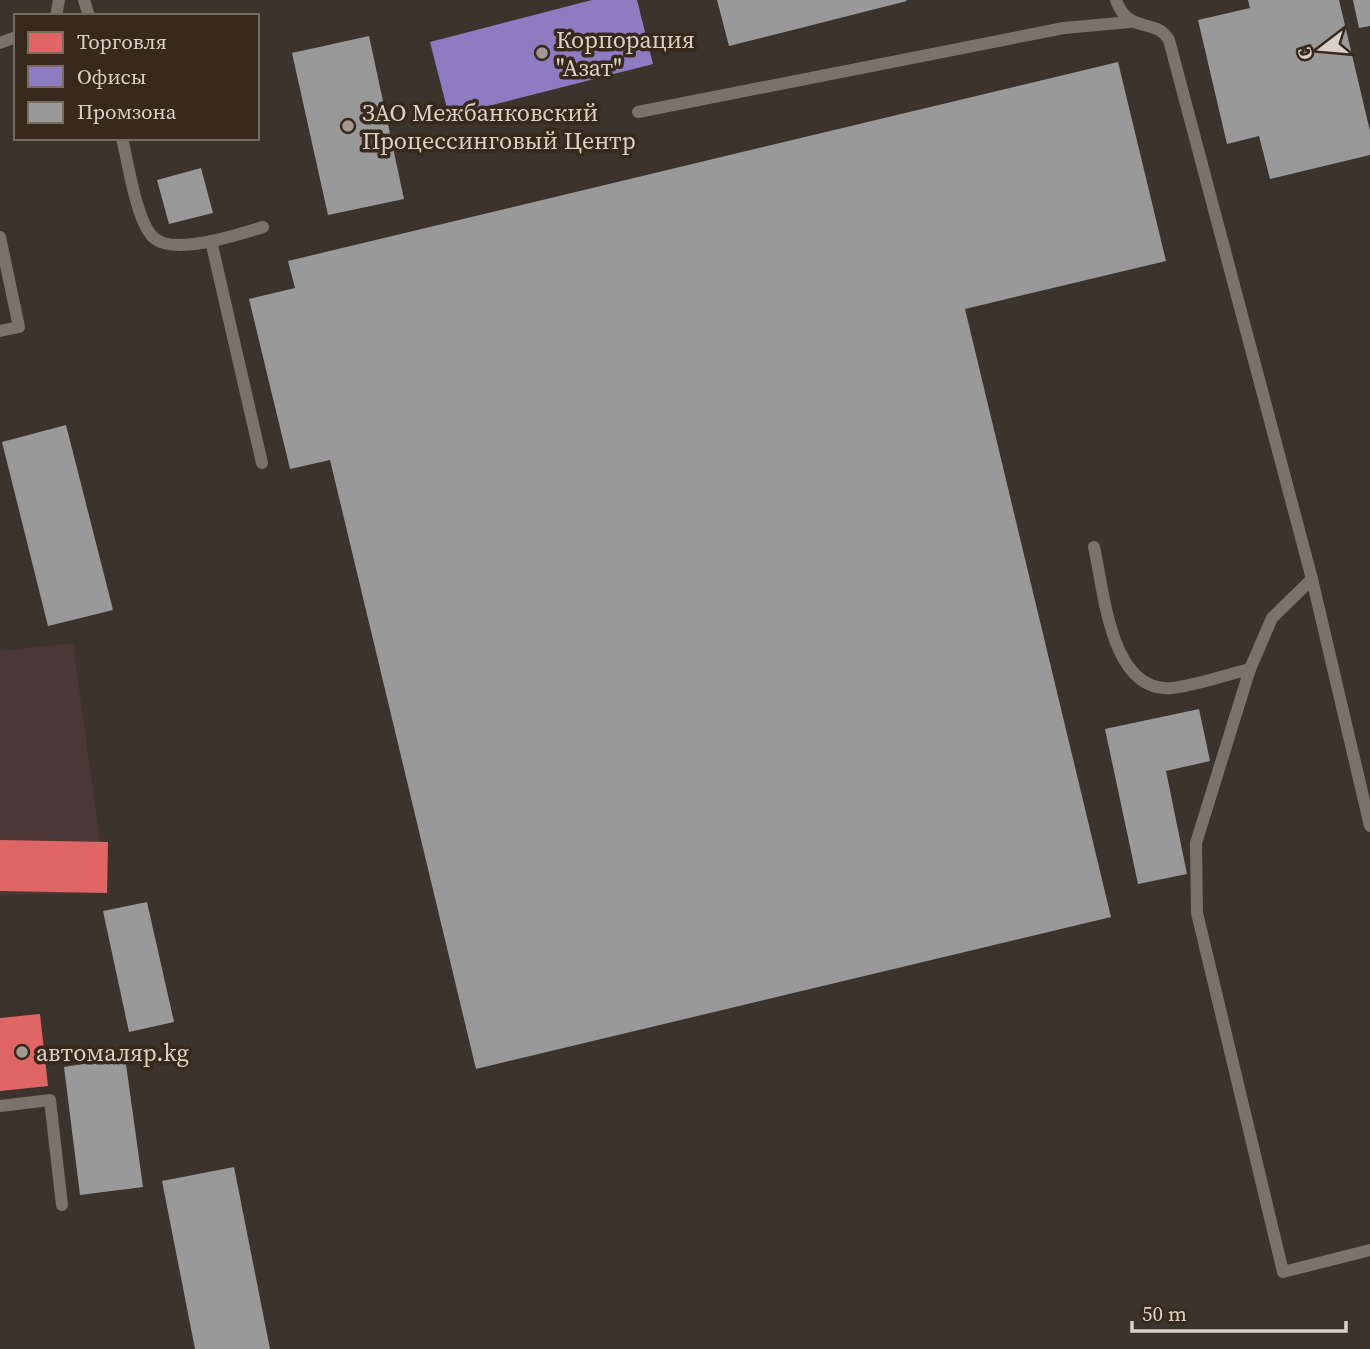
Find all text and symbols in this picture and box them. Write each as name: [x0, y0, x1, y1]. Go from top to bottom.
legend: [14, 14, 259, 140]
north arrow: [1286, 14, 1356, 84]
place label: Корпорация "Азат": [556, 23, 695, 84]
text: Торговля: [77, 27, 167, 56]
text: С: [1290, 44, 1319, 63]
marker: Корпорация "Азат": [534, 45, 550, 61]
text: Офисы: [77, 62, 147, 91]
place label: ЗАО Межбанковский Процессинговый Центр: [362, 96, 636, 157]
text: Промзона: [77, 97, 177, 126]
marker: ЗАО Межбанковский Процессинговый Центр: [340, 118, 356, 134]
place label: автомаляр.kg: [36, 1036, 189, 1069]
marker: автомаляр.kg: [14, 1044, 30, 1060]
scale bar: [1132, 1290, 1346, 1334]
text: 50 m: [1142, 1299, 1187, 1328]

